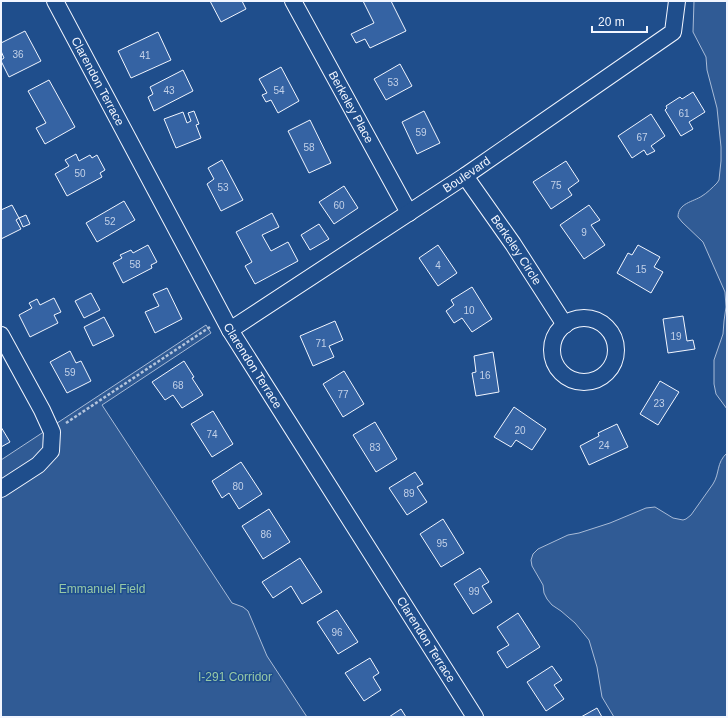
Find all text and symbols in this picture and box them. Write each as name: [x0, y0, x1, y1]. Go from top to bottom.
scale bar: [592, 8, 647, 34]
text: 20 m: [598, 15, 625, 29]
street label: Clarendon Terrace: [68, 35, 127, 128]
house number: 36: [12, 49, 24, 60]
house number: 41: [139, 50, 151, 61]
street label: Berkeley Place: [326, 69, 377, 146]
house number: 53: [387, 77, 399, 88]
house number: 43: [163, 85, 175, 96]
house number: 54: [273, 85, 285, 96]
house number: 61: [678, 108, 690, 119]
house number: 59: [415, 127, 427, 138]
house number: 67: [636, 132, 648, 143]
house number: 58: [303, 142, 315, 153]
street label: Boulevard: [440, 154, 493, 196]
house number: 50: [74, 168, 86, 179]
house number: 75: [550, 180, 562, 191]
house number: 53: [217, 182, 229, 193]
house number: 60: [333, 200, 345, 211]
street label: Berkeley Circle: [488, 212, 545, 288]
house number: 52: [104, 216, 116, 227]
house number: 9: [581, 227, 587, 238]
house number: 58: [129, 259, 141, 270]
house number: 4: [435, 260, 441, 271]
house number: 15: [635, 264, 647, 275]
house number: 10: [463, 305, 475, 316]
street label: Clarendon Terrace: [221, 321, 285, 411]
house number: 19: [670, 331, 682, 342]
house number: 71: [315, 338, 327, 349]
house number: 59: [64, 367, 76, 378]
house number: 16: [479, 370, 491, 381]
house number: 68: [172, 380, 184, 391]
house number: 77: [337, 389, 349, 400]
house number: 23: [653, 398, 665, 409]
house number: 20: [514, 425, 526, 436]
house number: 74: [206, 429, 218, 440]
house number: 24: [598, 440, 610, 451]
house number: 83: [369, 442, 381, 453]
house number: 80: [232, 481, 244, 492]
house number: 89: [403, 488, 415, 499]
house number: 86: [260, 529, 272, 540]
house number: 95: [436, 538, 448, 549]
park label: Emmanuel Field: [59, 582, 145, 596]
house number: 99: [468, 586, 480, 597]
street label: Clarendon Terrace: [394, 594, 458, 685]
house number: 96: [331, 627, 343, 638]
park label: I-291 Corridor: [198, 670, 272, 684]

